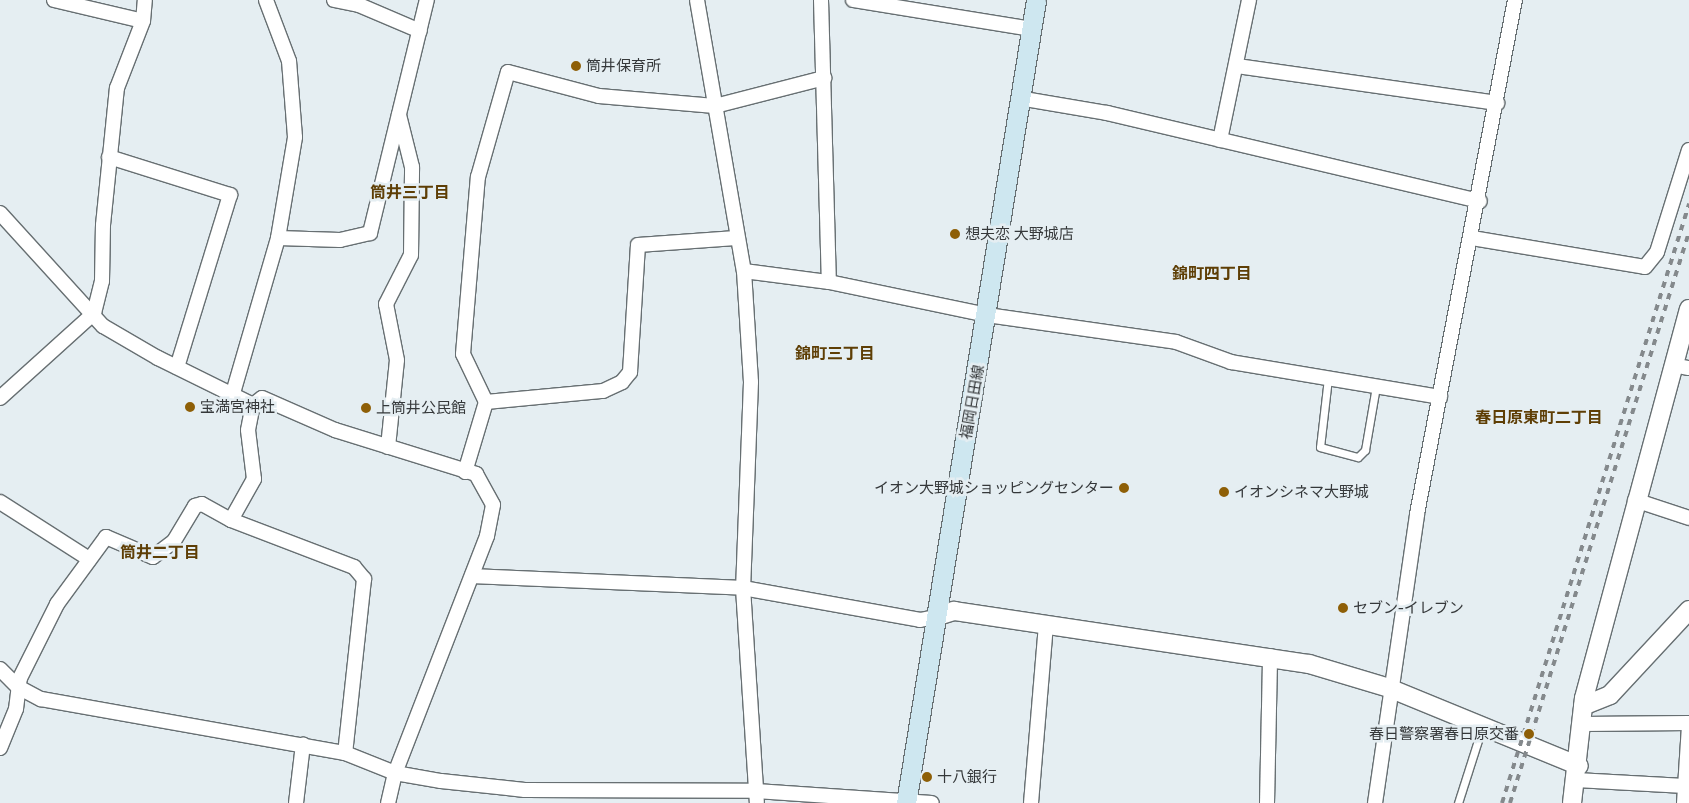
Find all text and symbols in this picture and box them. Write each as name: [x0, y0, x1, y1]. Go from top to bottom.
place label: 筒井保育所: [586, 57, 661, 75]
marker: 筒井保育所: [570, 60, 582, 72]
district label: 筒井三丁目: [370, 182, 450, 202]
place label: 想夫恋 大野城店: [965, 225, 1074, 243]
marker: 想夫恋 大野城店: [949, 228, 961, 240]
district label: 錦町四丁目: [1172, 263, 1252, 283]
district label: 錦町三丁目: [795, 343, 875, 363]
street label: 福岡日田線: [957, 364, 987, 440]
place label: 宝満宮神社: [200, 398, 275, 416]
place label: 上筒井公民館: [376, 399, 466, 417]
marker: 宝満宮神社: [184, 401, 196, 413]
marker: 上筒井公民館: [360, 402, 372, 414]
district label: 春日原東町二丁目: [1475, 407, 1603, 427]
place label: イオン大野城ショッピングセンター: [874, 479, 1114, 497]
marker: イオン大野城ショッピングセンター: [1118, 482, 1130, 494]
place label: イオンシネマ大野城: [1234, 483, 1369, 501]
marker: イオンシネマ大野城: [1218, 486, 1230, 498]
district label: 筒井二丁目: [120, 542, 200, 562]
place label: セブン-イレブン: [1353, 599, 1464, 617]
marker: セブン-イレブン: [1337, 602, 1349, 614]
place label: 春日警察署春日原交番: [1369, 725, 1519, 743]
marker: 春日警察署春日原交番: [1523, 728, 1535, 740]
place label: 十八銀行: [937, 768, 997, 786]
marker: 十八銀行: [921, 771, 933, 783]

